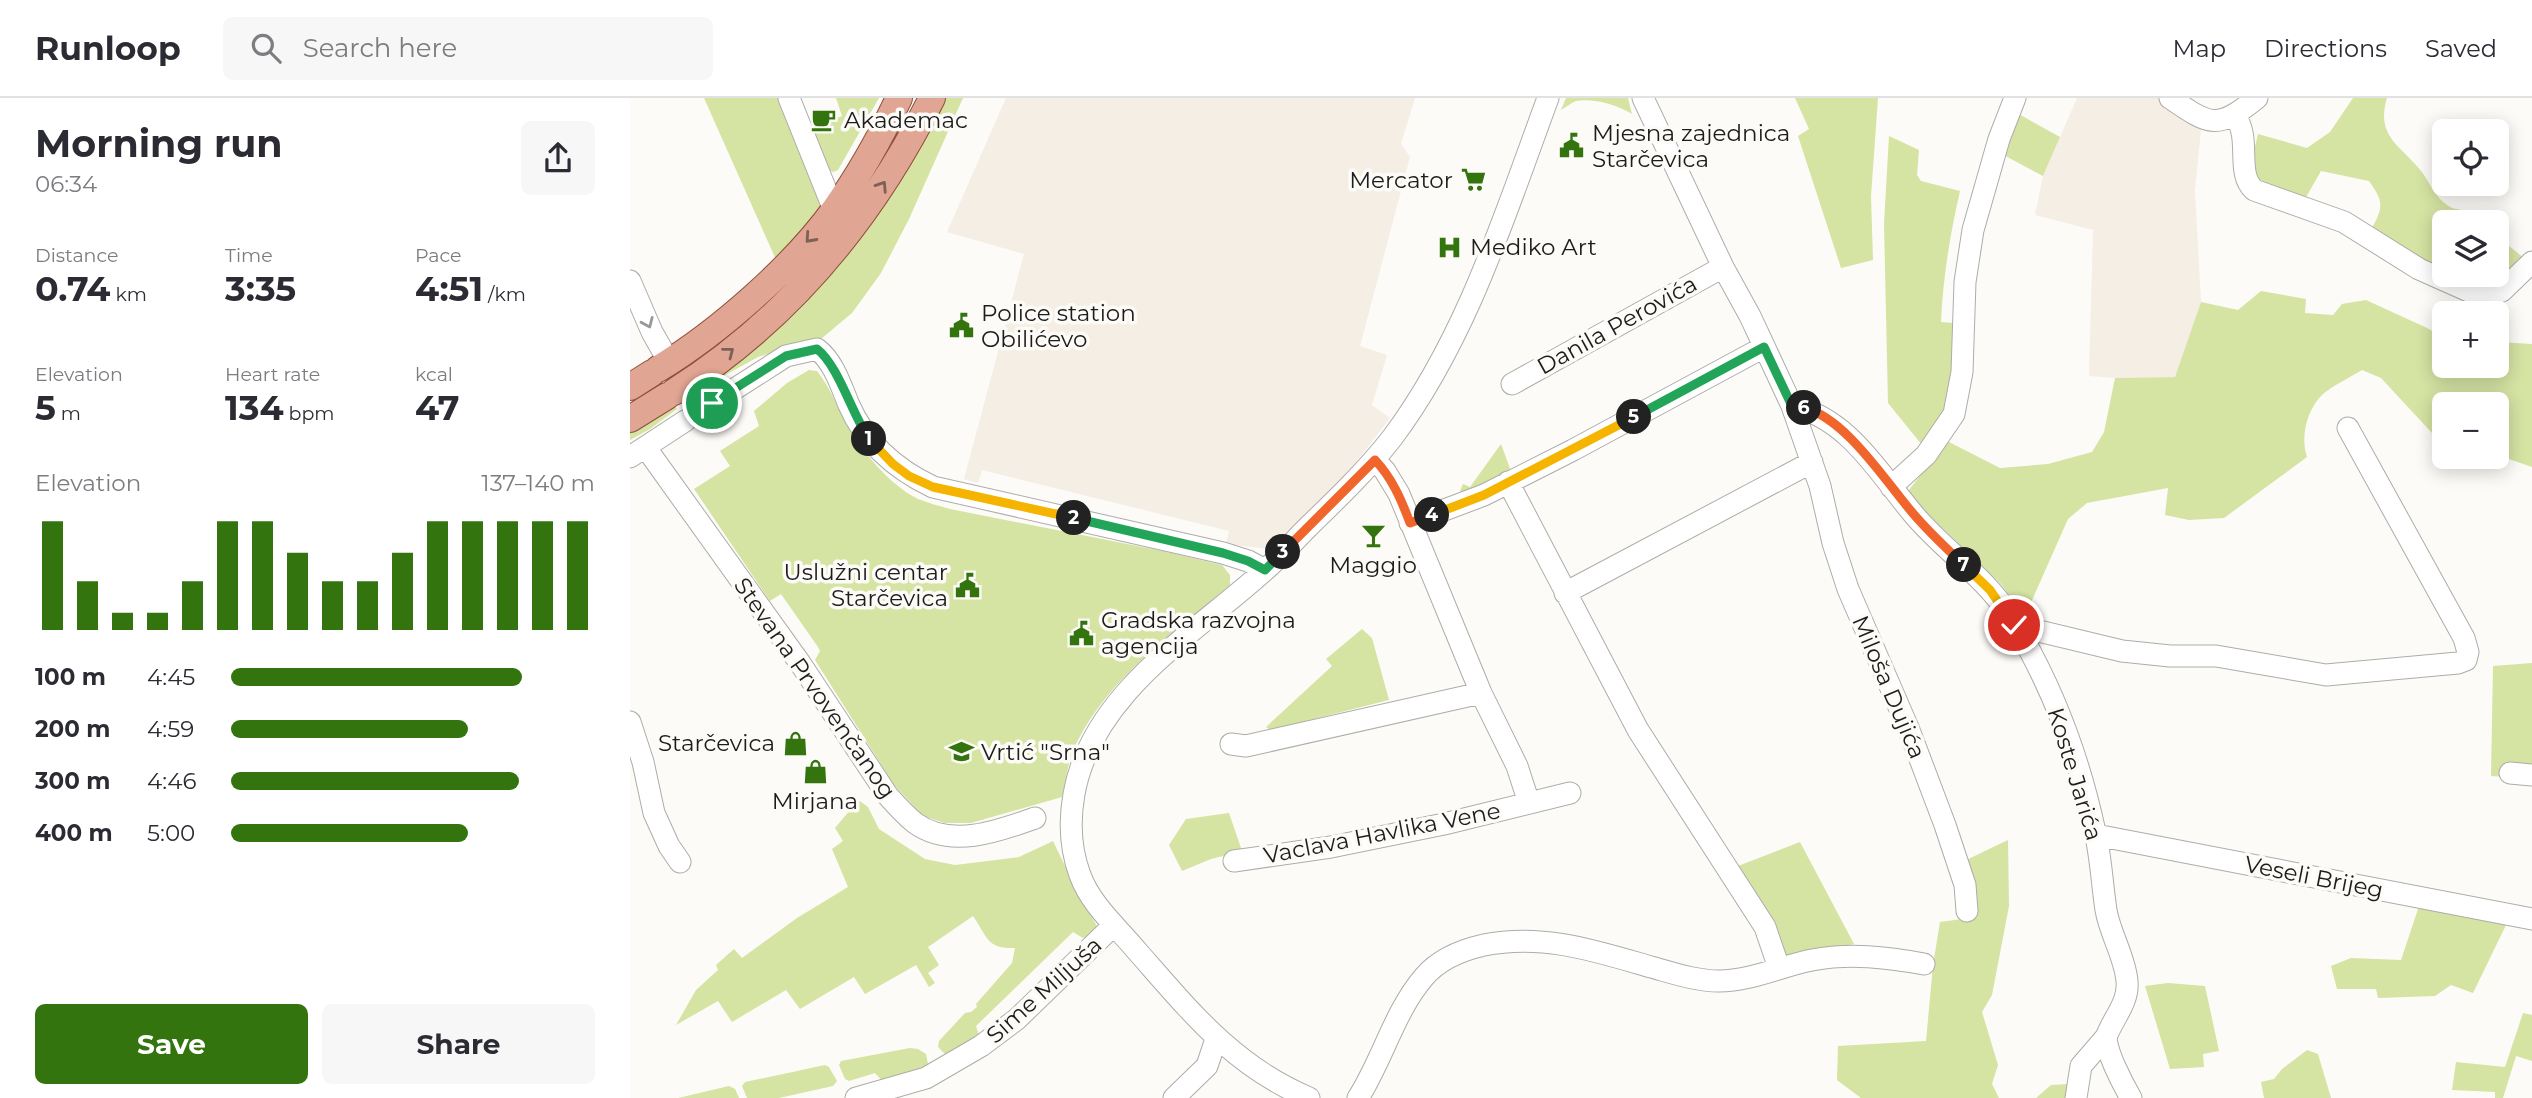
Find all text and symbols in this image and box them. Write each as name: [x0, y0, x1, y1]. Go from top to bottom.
search box: [223, 17, 713, 80]
text: Runloop: [35, 28, 181, 68]
icon: search: [247, 29, 285, 67]
text: Search here: [303, 32, 457, 64]
text: Map: [2173, 34, 2226, 63]
text: Directions: [2264, 34, 2387, 63]
text: Saved: [2425, 34, 2497, 63]
cafe icon: Akademac: [810, 106, 838, 134]
place label: Akademac: [844, 106, 968, 134]
place label: Mjesna zajednica Starčevica: [1592, 119, 1790, 173]
map controls: [2432, 119, 2509, 469]
button: locate: [2432, 119, 2509, 196]
text: Morning run: [35, 120, 283, 167]
button: share: [521, 121, 595, 195]
public building icon: Mjesna zajednica Starčevica: [1558, 132, 1586, 160]
place label: Mercator: [1349, 166, 1453, 194]
supermarket icon: Mercator: [1459, 166, 1487, 194]
text: 06:34: [35, 170, 97, 198]
one-way arrow: [874, 180, 887, 193]
button: layers: [2432, 210, 2509, 287]
one-way arrow: [806, 230, 819, 243]
hospital icon: Mediko Art: [1436, 233, 1464, 261]
place label: Mediko Art: [1470, 233, 1597, 261]
text: Distance: [35, 244, 118, 267]
text: Time: [225, 244, 273, 267]
text: Pace: [415, 244, 462, 267]
text: 0.74: [35, 267, 110, 310]
text: 3:35: [225, 267, 296, 310]
text: 4:51: [415, 267, 483, 310]
street label: Danila Perovića: [1532, 270, 1702, 380]
text: km: [110, 283, 147, 306]
text: /km: [483, 283, 526, 306]
place label: Police station Obilićevo: [981, 299, 1136, 353]
button: +: [2432, 301, 2509, 378]
public building icon: Police station Obilićevo: [947, 312, 975, 340]
one-way arrow: [640, 315, 654, 328]
one-way arrow: [721, 347, 733, 360]
text: Elevation: [35, 363, 123, 386]
text: Heart rate: [225, 363, 320, 386]
text: kcal: [415, 363, 453, 386]
pin: [682, 373, 742, 433]
icon: arrive: [693, 384, 731, 422]
text: 5: [35, 386, 56, 429]
text: 134: [225, 386, 284, 429]
text: 47: [415, 386, 459, 429]
pin: 6: [1786, 390, 1822, 426]
button: −: [2432, 392, 2509, 469]
text: 6: [1797, 396, 1810, 419]
pin: 5: [1616, 400, 1651, 434]
text: m: [56, 402, 81, 425]
text: bpm: [284, 402, 334, 425]
text: 5: [1628, 405, 1639, 428]
pin: 1: [852, 422, 886, 456]
text: 1: [865, 427, 872, 450]
text: Elevation: [35, 469, 141, 497]
text: 137–140 m: [481, 469, 595, 497]
pin: 4: [1414, 498, 1450, 532]
pin: 2: [1056, 500, 1092, 536]
text: 4: [1425, 503, 1438, 526]
text: 2: [1068, 506, 1079, 529]
bar icon: Maggio: [1359, 521, 1387, 549]
pin: 3: [1266, 534, 1300, 570]
text: 3: [1277, 540, 1288, 563]
pin: 7: [1946, 547, 1982, 582]
place label: Maggio: [1329, 551, 1417, 579]
text: 7: [1958, 553, 1969, 576]
place label: Uslužni centar Starčevica: [784, 558, 948, 612]
public building icon: Uslužni centar Starčevica: [954, 571, 982, 599]
street label: Stevana Prvovenčanog: [728, 572, 902, 804]
pin: [1984, 595, 2044, 655]
place label: Gradska razvojna agencija: [1101, 606, 1296, 660]
icon: check: [1995, 606, 2033, 644]
street label: Miloša Dujića: [1846, 611, 1932, 763]
public building icon: Gradska razvojna agencija: [1067, 619, 1095, 647]
text: 100 m: [35, 663, 106, 691]
text: 4:45: [147, 663, 195, 691]
street label: Koste Jarića: [2042, 704, 2108, 844]
text: 200 m: [35, 715, 110, 743]
text: 4:59: [147, 715, 194, 743]
place label: Starčevica: [658, 729, 775, 757]
shop icon: Starčevica: [781, 729, 809, 757]
school or university icon: Vrtić "Srna": [947, 738, 975, 766]
place label: Vrtić "Srna": [981, 738, 1110, 766]
shop icon: Mirjana: [801, 757, 829, 785]
text: 300 m: [35, 767, 111, 795]
text: 4:46: [147, 767, 196, 795]
place label: Mirjana: [772, 787, 858, 815]
street label: Vaclava Havlika Vene: [1261, 796, 1503, 870]
text: 400 m: [35, 819, 113, 847]
text: 5:00: [147, 819, 195, 847]
street label: Veseli Brijeg: [2242, 850, 2386, 904]
street label: Sime Miljuša: [981, 931, 1107, 1049]
button: Save: [35, 1004, 308, 1084]
button: Share: [322, 1004, 595, 1084]

